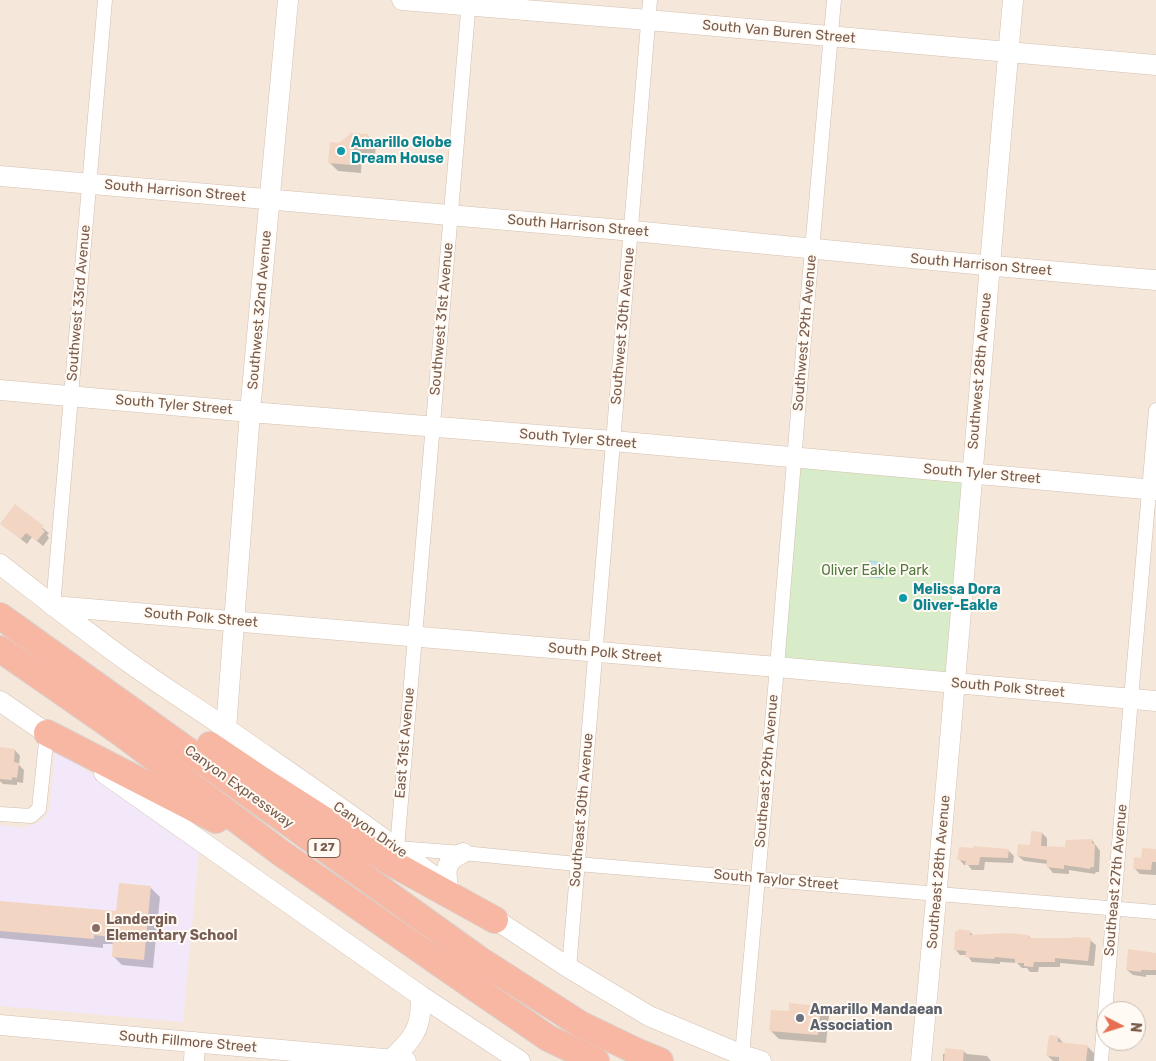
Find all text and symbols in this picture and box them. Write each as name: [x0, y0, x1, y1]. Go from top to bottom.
street label: South Van Buren Street: [702, 17, 856, 47]
place label: Amarillo Globe Dream House: [351, 135, 452, 168]
marker: Amarillo Globe Dream House: [335, 145, 347, 157]
street label: South Harrison Street: [104, 176, 246, 206]
street label: South Harrison Street: [507, 211, 649, 241]
street label: Southwest 33rd Avenue: [64, 224, 94, 382]
street label: Southwest 32nd Avenue: [245, 230, 275, 390]
street label: Southwest 31st Avenue: [427, 242, 457, 396]
street label: Southwest 30th Avenue: [608, 247, 638, 405]
street label: South Harrison Street: [910, 250, 1052, 280]
street label: Southwest 29th Avenue: [790, 254, 820, 412]
street label: Southwest 28th Avenue: [965, 292, 995, 450]
street label: South Tyler Street: [115, 392, 233, 418]
street label: South Tyler Street: [519, 426, 637, 452]
street label: South Tyler Street: [923, 461, 1041, 487]
park label: Oliver Eakle Park: [821, 563, 929, 579]
place label: Melissa Dora Oliver-Eakle: [913, 582, 1001, 614]
marker: Melissa Dora Oliver-Eakle: [897, 592, 909, 604]
street label: South Polk Street: [143, 605, 259, 631]
street label: South Polk Street: [547, 640, 663, 666]
street label: South Polk Street: [950, 675, 1066, 701]
street label: East 31st Avenue: [392, 687, 418, 799]
street label: Southeast 29th Avenue: [752, 694, 782, 848]
street label: Southeast 30th Avenue: [567, 732, 597, 888]
street label: Canyon Expressway: [181, 742, 297, 832]
street label: Southeast 28th Avenue: [924, 794, 954, 950]
street label: Canyon Drive: [330, 798, 410, 862]
street label: Southeast 27th Avenue: [1101, 803, 1131, 957]
road number: I 27: [308, 838, 340, 858]
street label: South Taylor Street: [713, 866, 839, 894]
place label: Landergin Elementary School: [106, 912, 238, 944]
marker: Landergin Elementary School: [90, 922, 102, 934]
north arrow: [1096, 1001, 1146, 1051]
place label: Amarillo Mandaean Association: [810, 1002, 943, 1034]
marker: Amarillo Mandaean Association: [794, 1012, 806, 1024]
text: N: [1127, 1021, 1144, 1033]
street label: South Fillmore Street: [118, 1028, 258, 1056]

